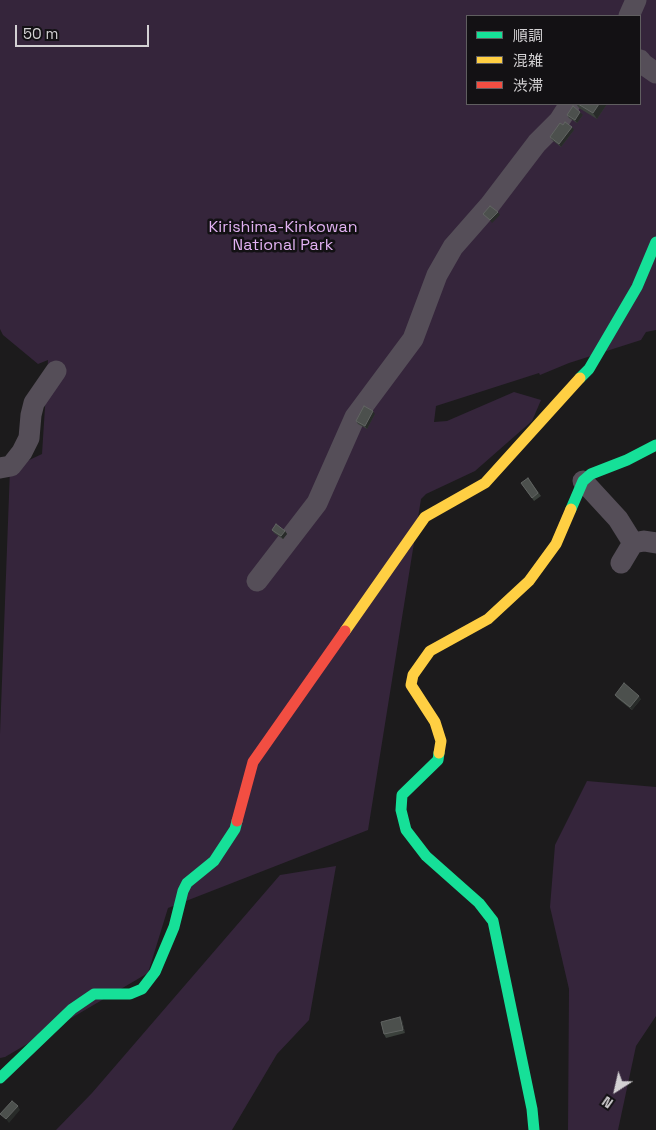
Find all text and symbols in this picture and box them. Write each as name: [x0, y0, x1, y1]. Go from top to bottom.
scale bar: [18, 15, 151, 47]
legend: [466, 15, 641, 105]
text: 50 m: [23, 24, 58, 43]
text: 順調: [513, 26, 543, 45]
text: 混雑: [513, 51, 543, 70]
text: 渋滞: [513, 76, 543, 95]
park label: Kirishima-Kinkowan National Park: [209, 218, 357, 256]
north arrow: [591, 1065, 641, 1115]
text: N: [598, 1092, 616, 1112]

